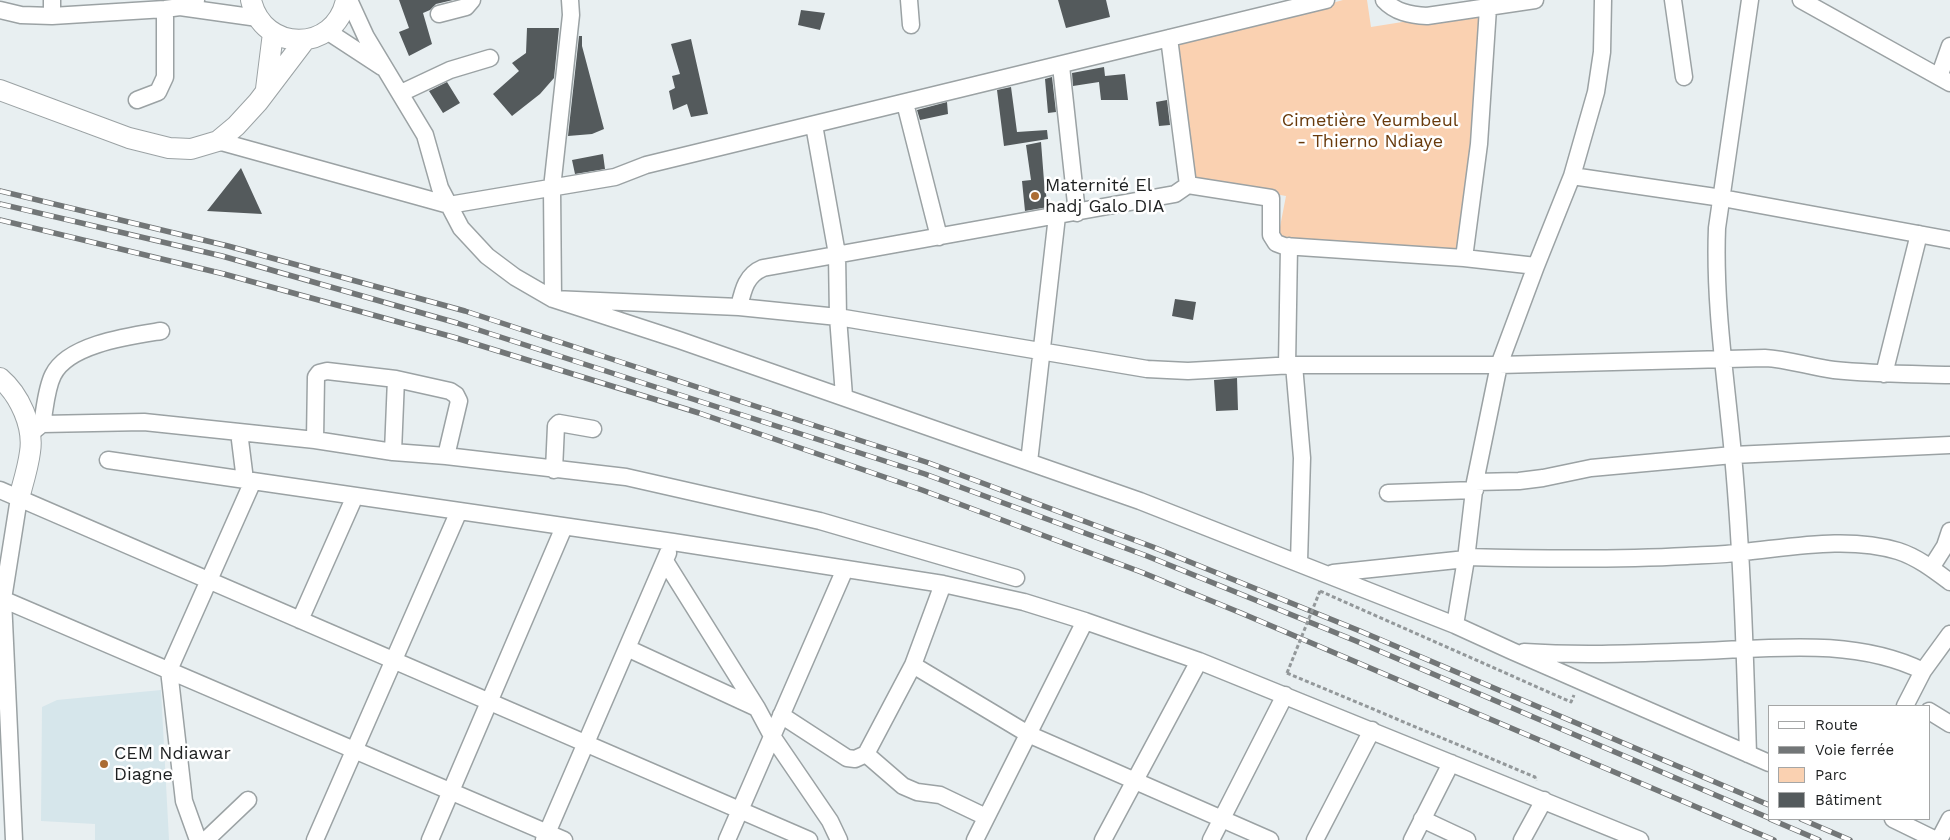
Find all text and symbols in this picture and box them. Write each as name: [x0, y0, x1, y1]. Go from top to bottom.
park label: Cimetière Yeumbeul - Thierno Ndiaye: [1282, 110, 1458, 152]
place label: Maternité El hadj Galo DIA: [1045, 175, 1164, 218]
marker: Maternité El hadj Galo DIA: [1029, 190, 1041, 202]
legend: [1768, 705, 1930, 820]
text: Route: [1815, 716, 1858, 734]
text: Voie ferrée: [1815, 741, 1894, 759]
place label: CEM Ndiawar Diagne: [114, 743, 231, 786]
marker: CEM Ndiawar Diagne: [98, 758, 110, 770]
text: Parc: [1815, 766, 1847, 784]
text: Bâtiment: [1815, 791, 1882, 809]

